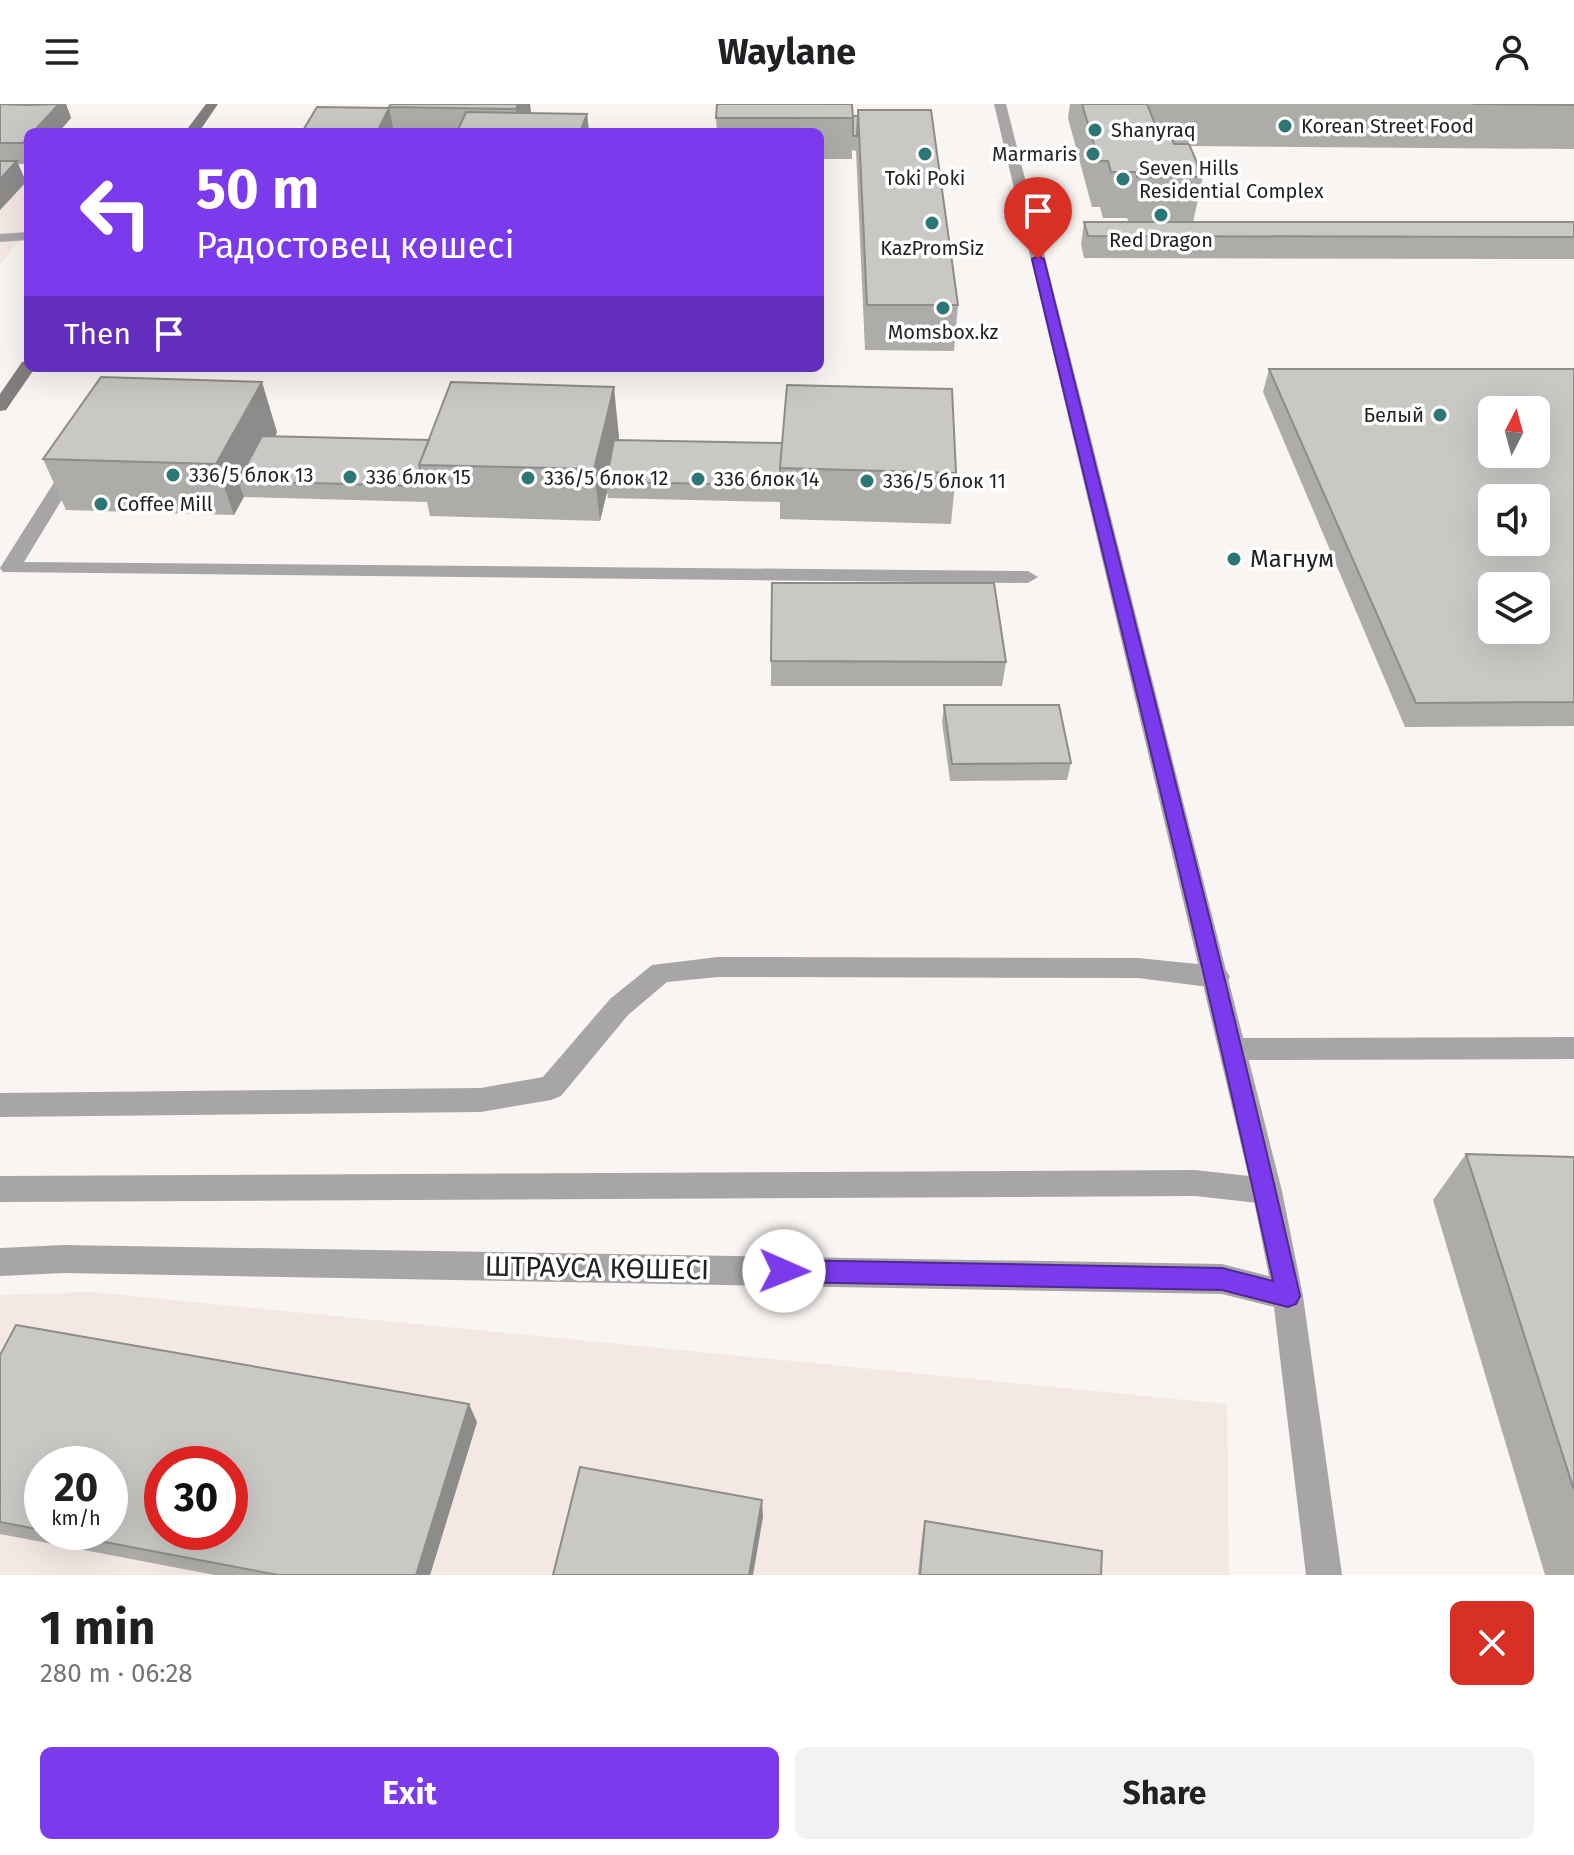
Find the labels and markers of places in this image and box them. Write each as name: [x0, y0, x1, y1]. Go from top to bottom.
place label: Korean Street Food: [1301, 114, 1474, 138]
marker: Korean Street Food: [1276, 117, 1294, 135]
place label: Shanyraq: [1111, 118, 1196, 142]
marker: Shanyraq: [1086, 121, 1104, 139]
place label: Marmaris: [992, 142, 1077, 166]
marker: Toki Poki: [916, 145, 934, 163]
marker: Marmaris: [1084, 145, 1102, 163]
place label: Seven Hills Residential Complex: [1139, 156, 1324, 203]
place label: Toki Poki: [885, 166, 965, 190]
marker: Seven Hills Residential Complex: [1114, 170, 1132, 188]
pin: [1004, 177, 1072, 259]
marker: Red Dragon: [1152, 206, 1170, 224]
marker: KazPromSiz: [923, 214, 941, 232]
place label: Red Dragon: [1109, 228, 1213, 252]
place label: KazPromSiz: [880, 236, 984, 260]
marker: Momsbox.kz: [934, 299, 952, 317]
place label: Momsbox.kz: [888, 320, 999, 344]
place label: Белый: [1364, 403, 1424, 427]
marker: Белый: [1431, 406, 1449, 424]
place label: 336/5 блок 13: [189, 463, 313, 487]
place label: 336 блок 15: [366, 465, 471, 489]
marker: 336/5 блок 13: [164, 466, 182, 484]
place label: 336/5 блок 12: [544, 466, 668, 490]
place label: 336 блок 14: [714, 467, 820, 491]
marker: 336 блок 15: [341, 468, 359, 486]
marker: 336/5 блок 12: [519, 469, 537, 487]
place label: 336/5 блок 11: [883, 469, 1006, 493]
marker: 336 блок 14: [689, 470, 707, 488]
marker: 336/5 блок 11: [858, 472, 876, 490]
place label: Coffee Mill: [117, 492, 213, 516]
marker: Coffee Mill: [92, 495, 110, 513]
place label: Магнум: [1250, 545, 1334, 573]
marker: Магнум: [1225, 550, 1243, 568]

